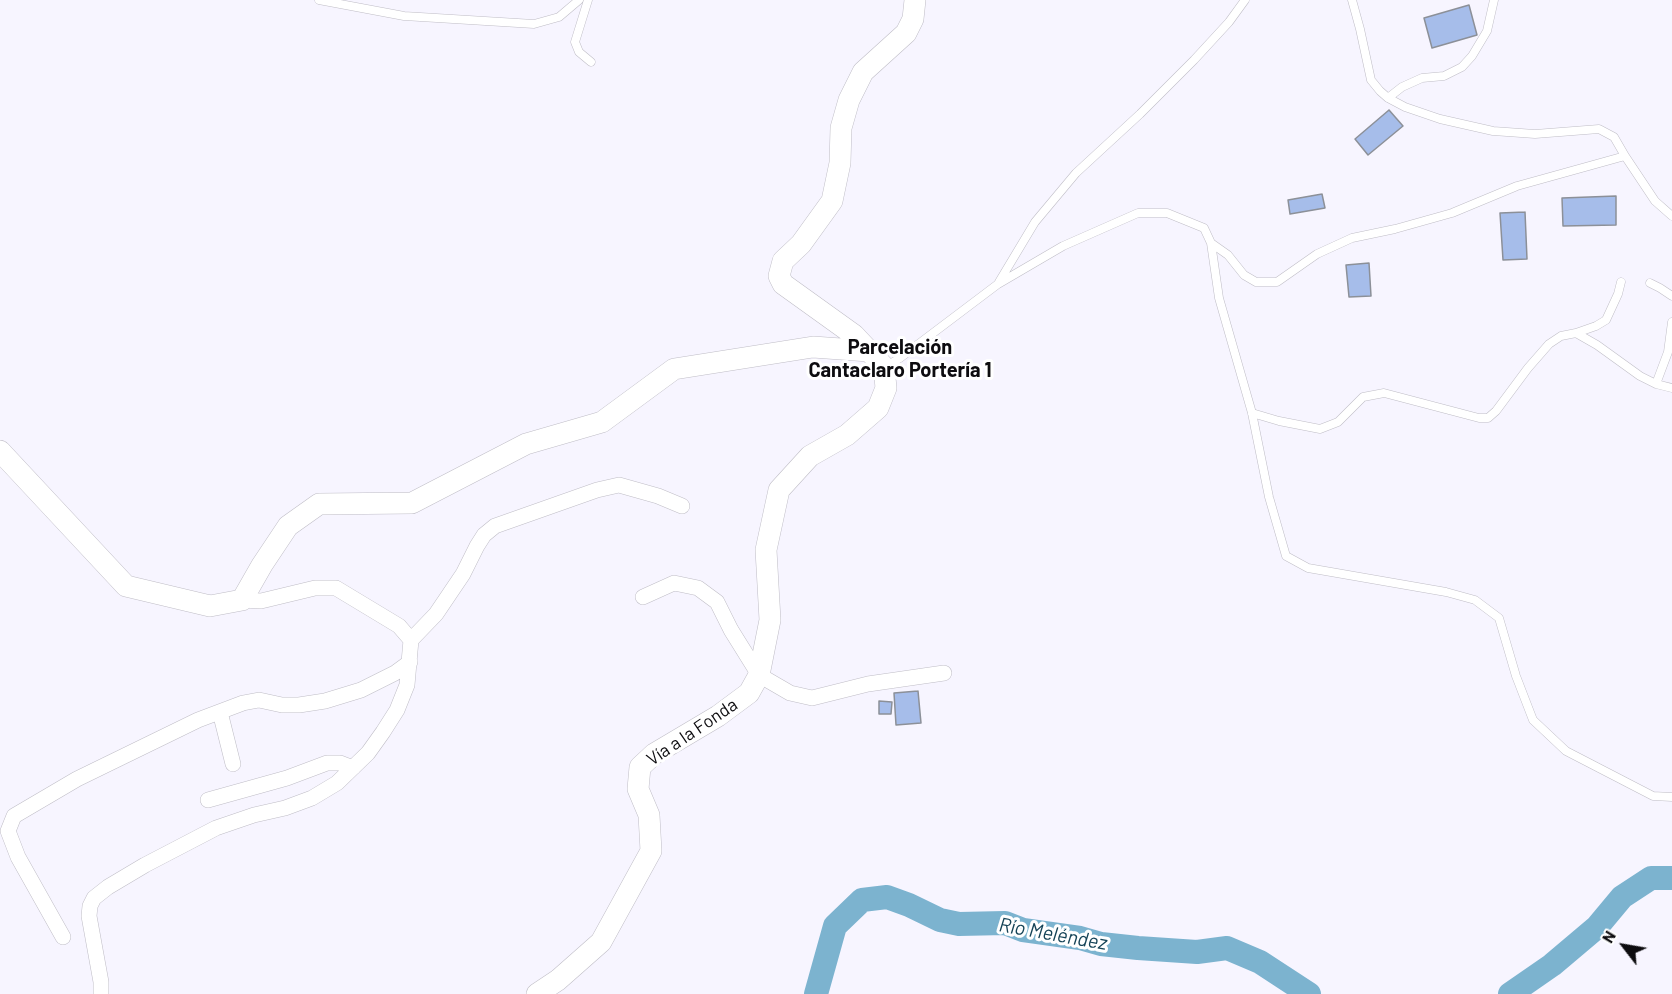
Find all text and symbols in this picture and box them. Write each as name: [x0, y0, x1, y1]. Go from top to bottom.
district label: Parcelación Cantaclaro Portería 1: [808, 335, 992, 382]
street label: Vía a la Fonda: [642, 694, 742, 770]
water label: Río Meléndez: [997, 913, 1109, 955]
north arrow: [1594, 916, 1654, 976]
text: N: [1597, 927, 1619, 946]

